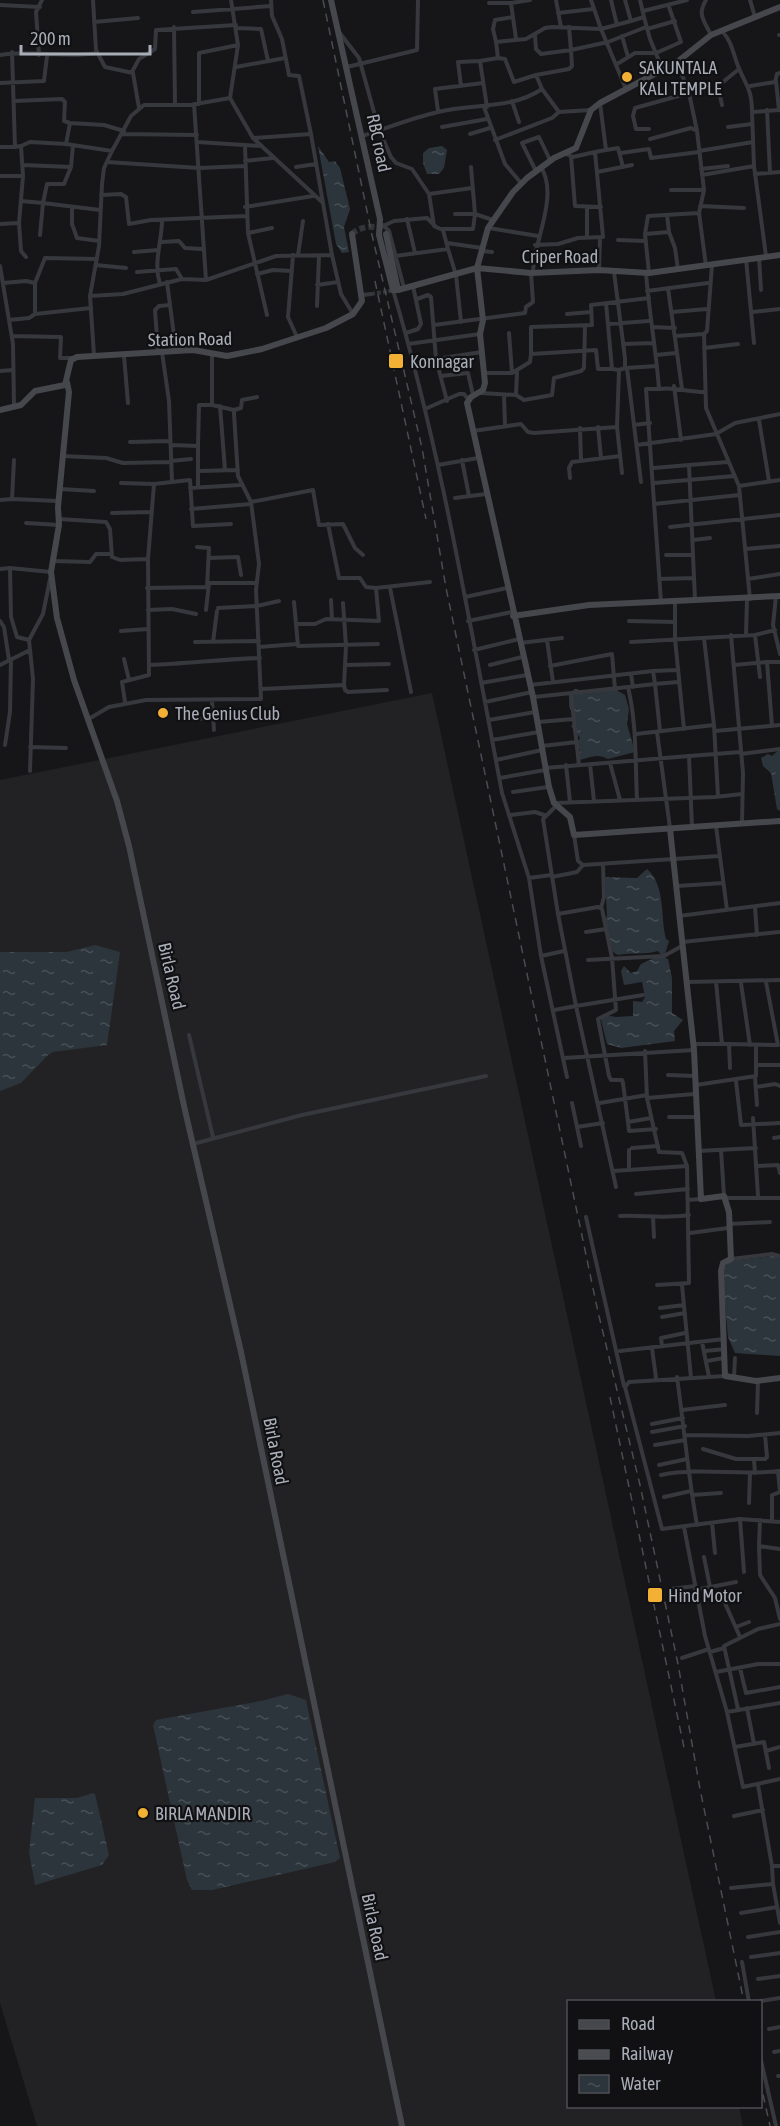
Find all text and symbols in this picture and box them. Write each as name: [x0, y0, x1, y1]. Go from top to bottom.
scale bar: [21, 18, 150, 56]
text: 200 m: [30, 28, 71, 49]
place label: SAKUNTALA KALI TEMPLE: [639, 57, 722, 99]
marker: SAKUNTALA KALI TEMPLE: [620, 70, 634, 84]
street label: RBC road: [363, 112, 395, 174]
street label: Criper Road: [522, 246, 598, 267]
street label: Station Road: [148, 328, 232, 350]
place label: Konnagar: [410, 351, 474, 372]
marker: Konnagar: [387, 352, 405, 370]
place label: The Genius Club: [175, 703, 280, 724]
marker: The Genius Club: [156, 706, 170, 720]
street label: Birla Road: [154, 941, 190, 1011]
street label: Birla Road: [259, 1416, 293, 1486]
place label: Hind Motor: [668, 1585, 742, 1606]
marker: Hind Motor: [646, 1586, 664, 1604]
place label: BIRLA MANDIR: [155, 1803, 251, 1824]
marker: BIRLA MANDIR: [136, 1806, 150, 1820]
street label: Birla Road: [358, 1892, 392, 1962]
legend: [567, 2000, 762, 2108]
text: Road: [621, 2013, 655, 2034]
text: Railway: [621, 2043, 673, 2064]
text: Water: [621, 2073, 661, 2094]

